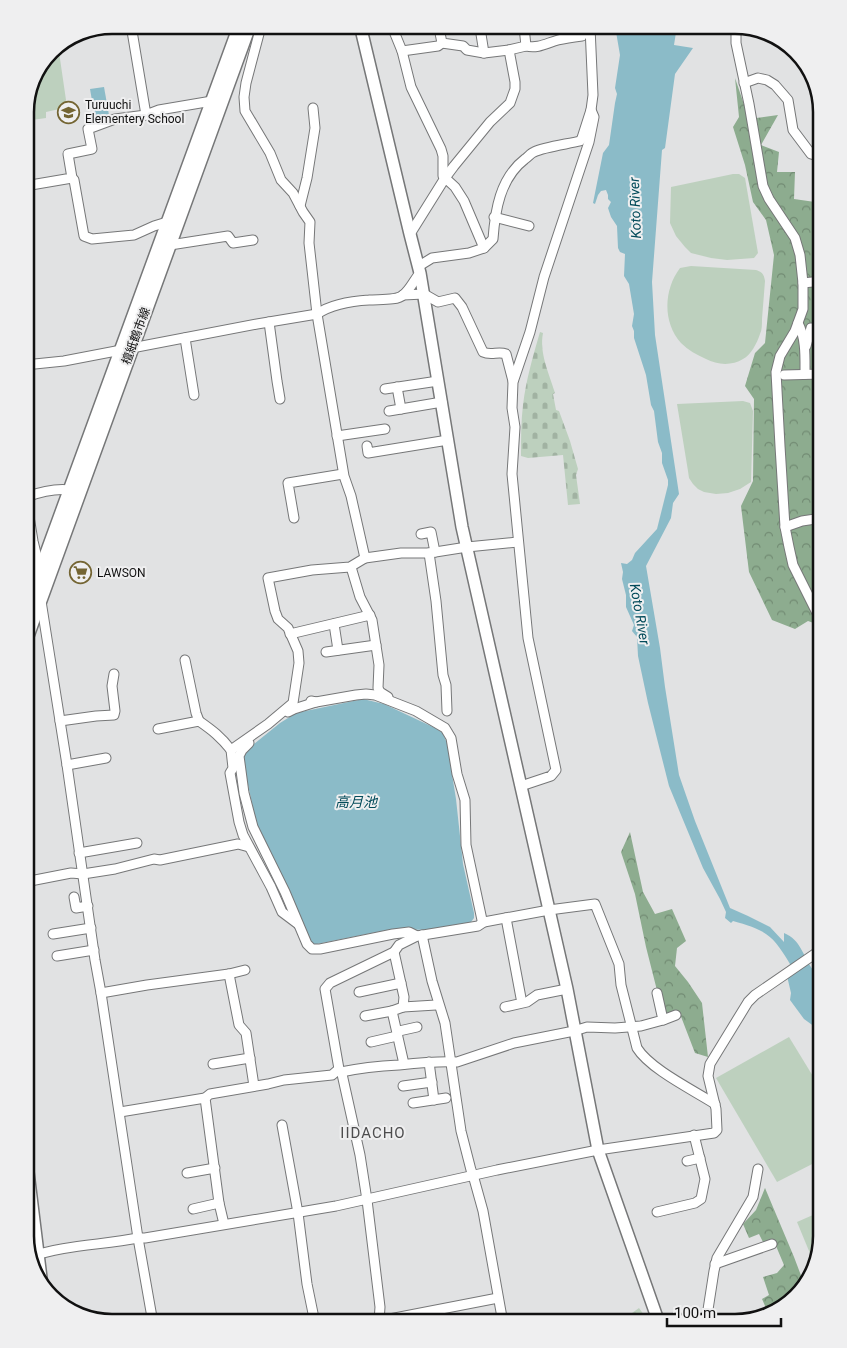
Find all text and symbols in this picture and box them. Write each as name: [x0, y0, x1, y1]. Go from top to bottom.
place label: Turuuchi Elementery School: [85, 98, 184, 126]
school or university icon: Turuuchi Elementery School: [57, 100, 81, 124]
water label: Koto River: [626, 177, 644, 239]
street label: 檀紙鶴市線: [119, 305, 153, 367]
supermarket icon: LAWSON: [69, 561, 93, 585]
place label: LAWSON: [97, 566, 146, 580]
water label: Koto River: [627, 582, 653, 646]
water label: 高月池: [335, 794, 379, 810]
district label: IIDACHO: [340, 1124, 406, 1142]
scale bar: [667, 1296, 781, 1328]
text: 100 m: [674, 1304, 716, 1322]

